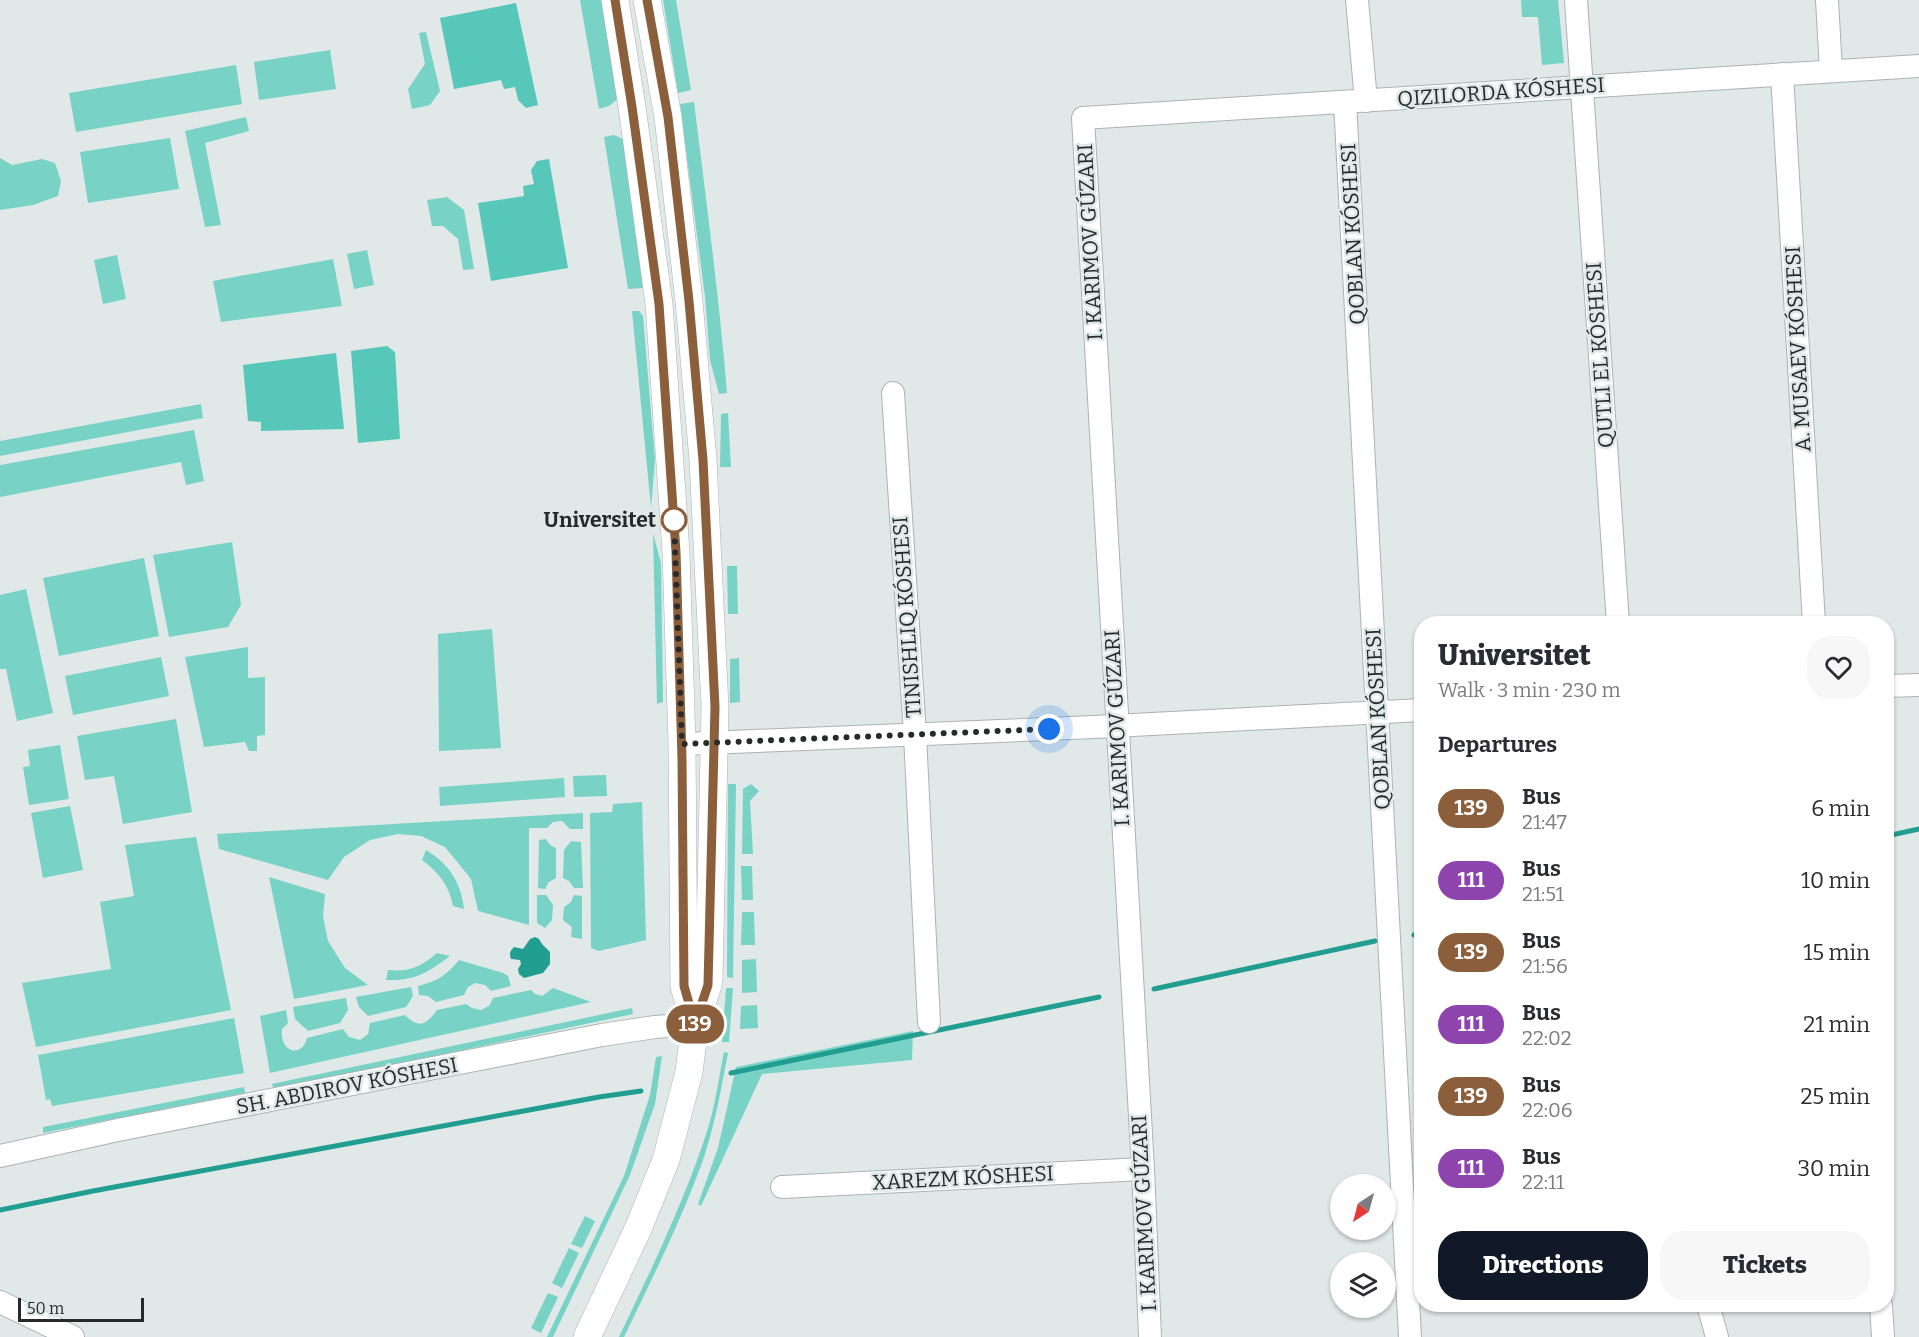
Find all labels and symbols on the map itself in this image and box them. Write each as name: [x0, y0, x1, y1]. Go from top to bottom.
street label: QIZILORDA KÓSHESI: [1396, 72, 1606, 112]
street label: I. KARIMOV GÚZARI: [1072, 143, 1108, 341]
street label: QOBLAN KÓSHESI: [1335, 143, 1371, 325]
street label: A. MUSAEV KÓSHESI: [1780, 245, 1816, 453]
street label: QUTLI EL KÓSHESI: [1581, 261, 1619, 449]
place label: Universitet: [543, 507, 657, 533]
marker: Universitet: [661, 507, 687, 533]
street label: TINISHLIQ KÓSHESI: [887, 515, 927, 719]
street label: QOBLAN KÓSHESI: [1360, 628, 1396, 810]
street label: I. KARIMOV GÚZARI: [1099, 629, 1135, 827]
your location: [1034, 714, 1064, 744]
line badge: 139: [660, 1004, 730, 1044]
street label: SH. ABDIROV KÓSHESI: [234, 1052, 460, 1120]
street label: I. KARIMOV GÚZARI: [1126, 1114, 1162, 1312]
street label: XAREZM KÓSHESI: [871, 1160, 1055, 1196]
north arrow: [1330, 1174, 1396, 1240]
scale bar: [18, 1295, 144, 1322]

